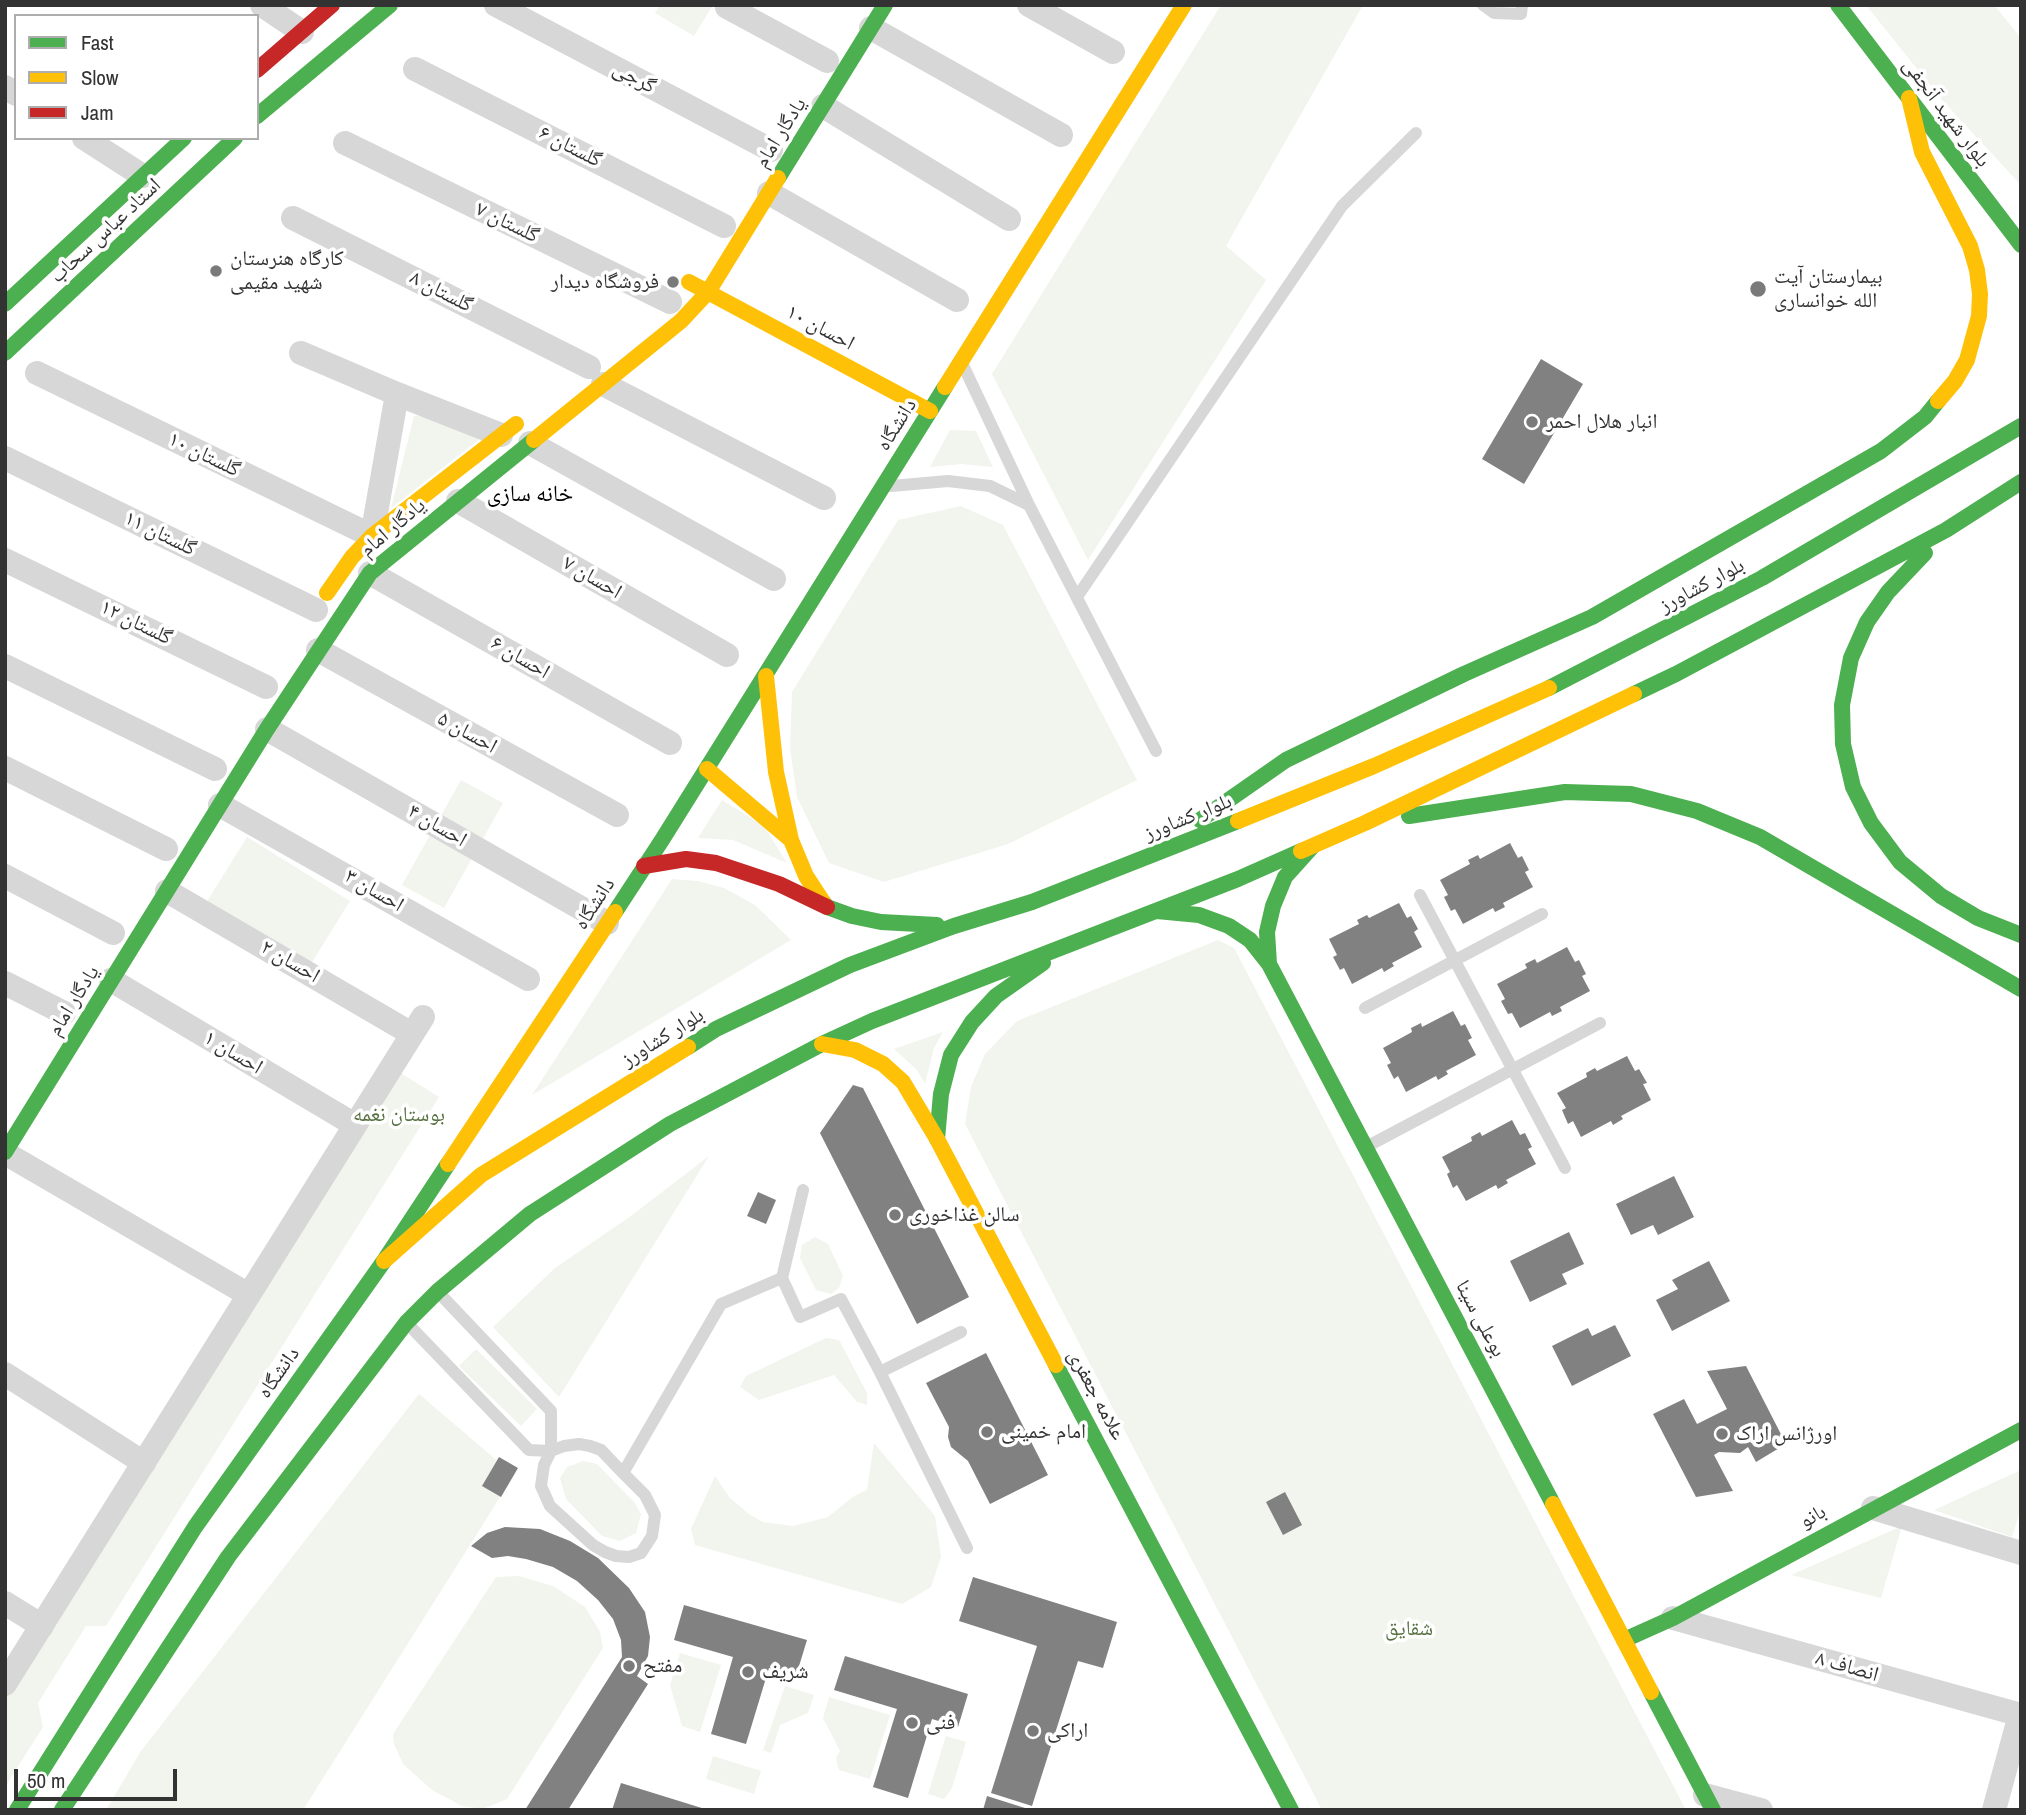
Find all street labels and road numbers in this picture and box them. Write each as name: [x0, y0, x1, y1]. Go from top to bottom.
street label: بلوار شهید آنجفی: [1897, 53, 1995, 173]
street label: گرجی: [608, 56, 660, 100]
street label: یادگار امام: [750, 93, 812, 173]
street label: گلستان ۶: [534, 121, 606, 173]
street label: استاد عباس سحاب: [45, 173, 167, 289]
street label: گلستان ۷: [471, 197, 543, 249]
street label: گلستان ۸: [405, 266, 477, 318]
street label: احسان ۱۰: [782, 300, 858, 356]
street label: دانشگاه: [871, 394, 923, 456]
street label: گلستان ۱۰: [164, 427, 244, 483]
street label: یادگار امام: [355, 493, 431, 563]
street label: گلستان ۱۱: [120, 506, 200, 562]
street label: احسان ۷: [558, 551, 626, 605]
street label: بلوار کشاورز: [1655, 553, 1749, 619]
street label: گلستان ۱۲: [96, 595, 176, 651]
street label: احسان ۶: [486, 631, 554, 685]
street label: احسان ۵: [433, 706, 501, 760]
street label: بلوار کشاورز: [1140, 789, 1236, 847]
street label: احسان ۴: [403, 799, 471, 853]
street label: احسان ۳: [340, 864, 408, 918]
street label: دانشگاه: [569, 873, 621, 935]
street label: احسان ۲: [256, 935, 324, 989]
street label: یادگار امام: [43, 961, 105, 1041]
street label: بلوار کشاورز: [617, 1003, 709, 1073]
street label: احسان ۱: [199, 1026, 267, 1080]
street label: بوعلی سینا: [1449, 1276, 1511, 1362]
street label: دانشگاه: [252, 1342, 306, 1404]
street label: علامه جعفری: [1062, 1345, 1130, 1445]
street label: بانو: [1795, 1500, 1831, 1534]
street label: انصاف ۸: [1813, 1646, 1881, 1688]

